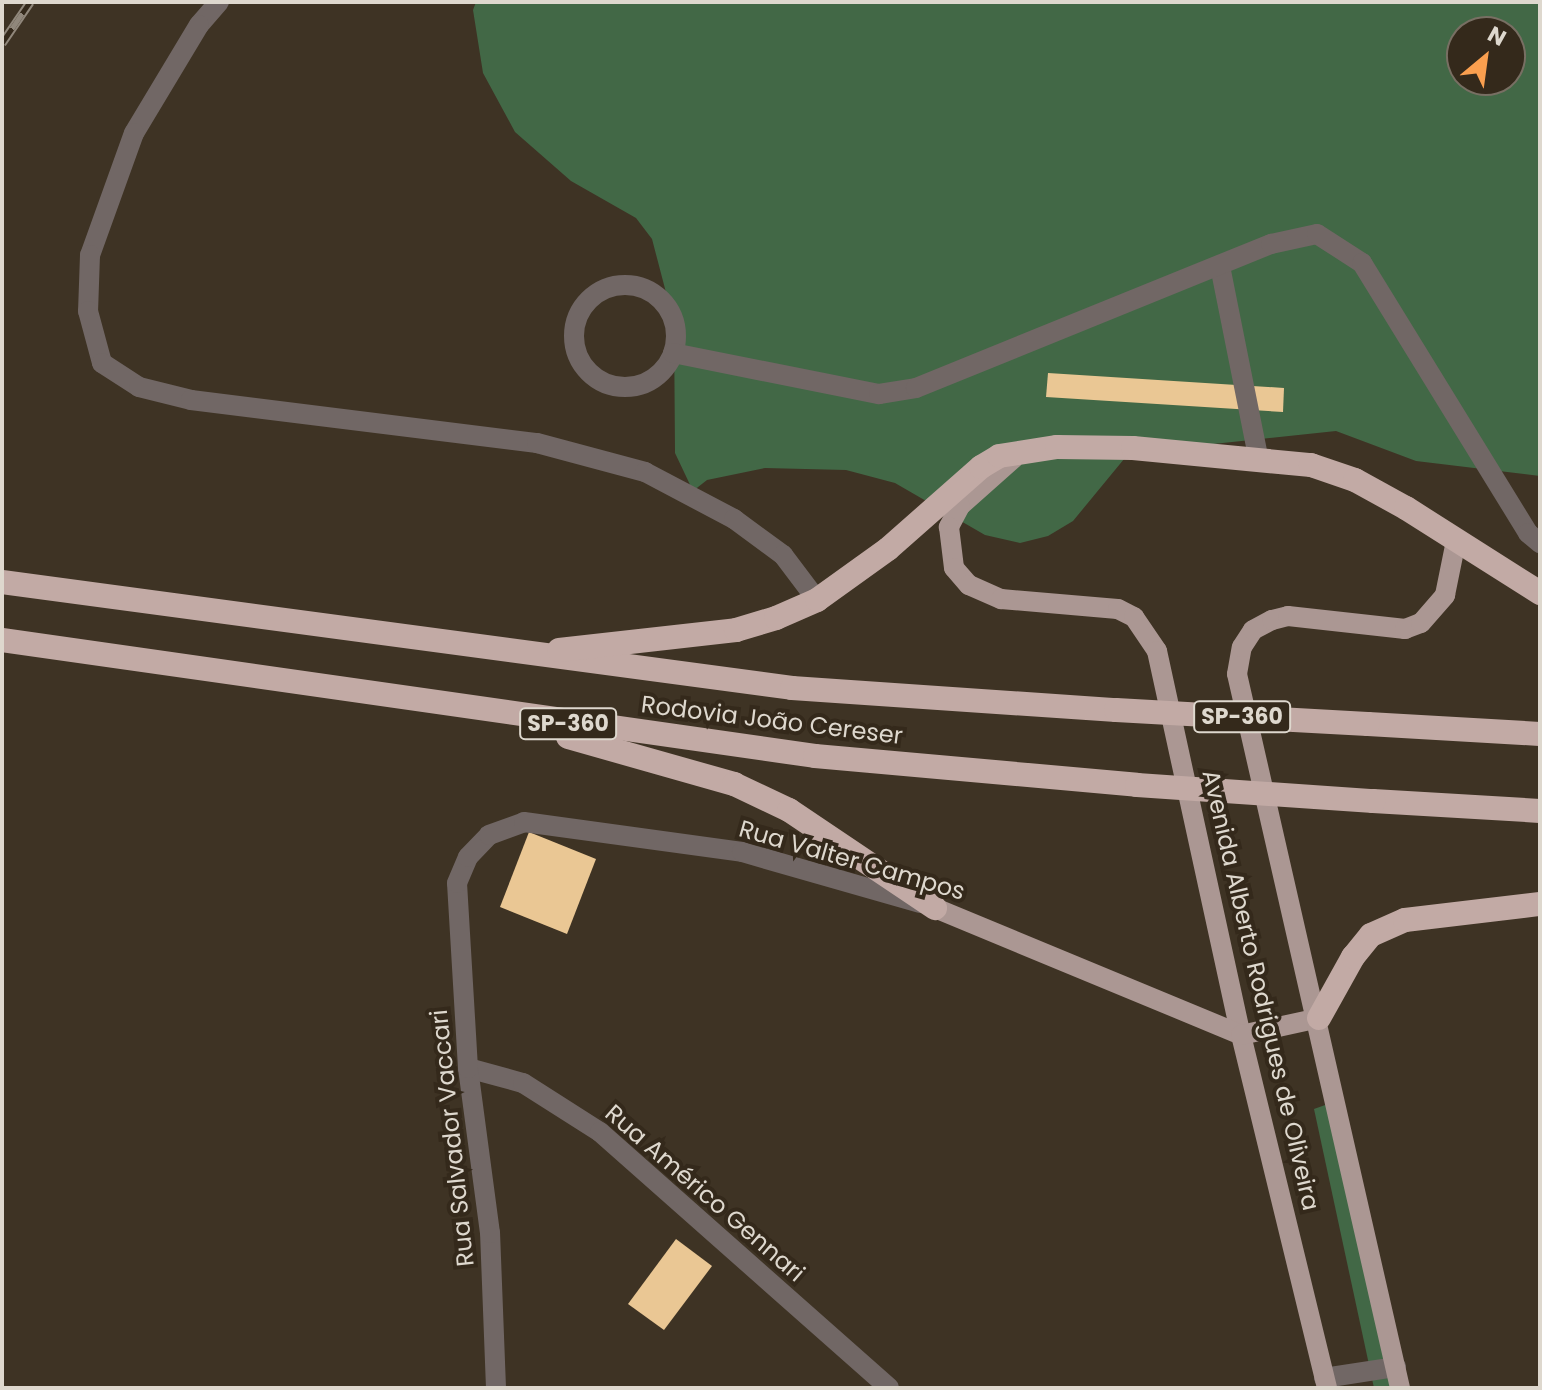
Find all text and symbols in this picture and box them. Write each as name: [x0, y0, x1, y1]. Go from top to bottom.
north arrow: [1446, 16, 1526, 96]
text: N: [1482, 19, 1512, 54]
street label: Rodovia João Cereser: [640, 690, 904, 750]
road number: SP-360: [1192, 699, 1292, 735]
road number: SP-360: [518, 706, 618, 742]
street label: Avenida Alberto Rodrigues de Oliveira: [1196, 767, 1326, 1213]
street label: Rua Valter Campos: [736, 814, 968, 906]
street label: Rua Salvador Vaccari: [424, 1008, 480, 1268]
street label: Rua Américo Gennari: [599, 1099, 811, 1287]

